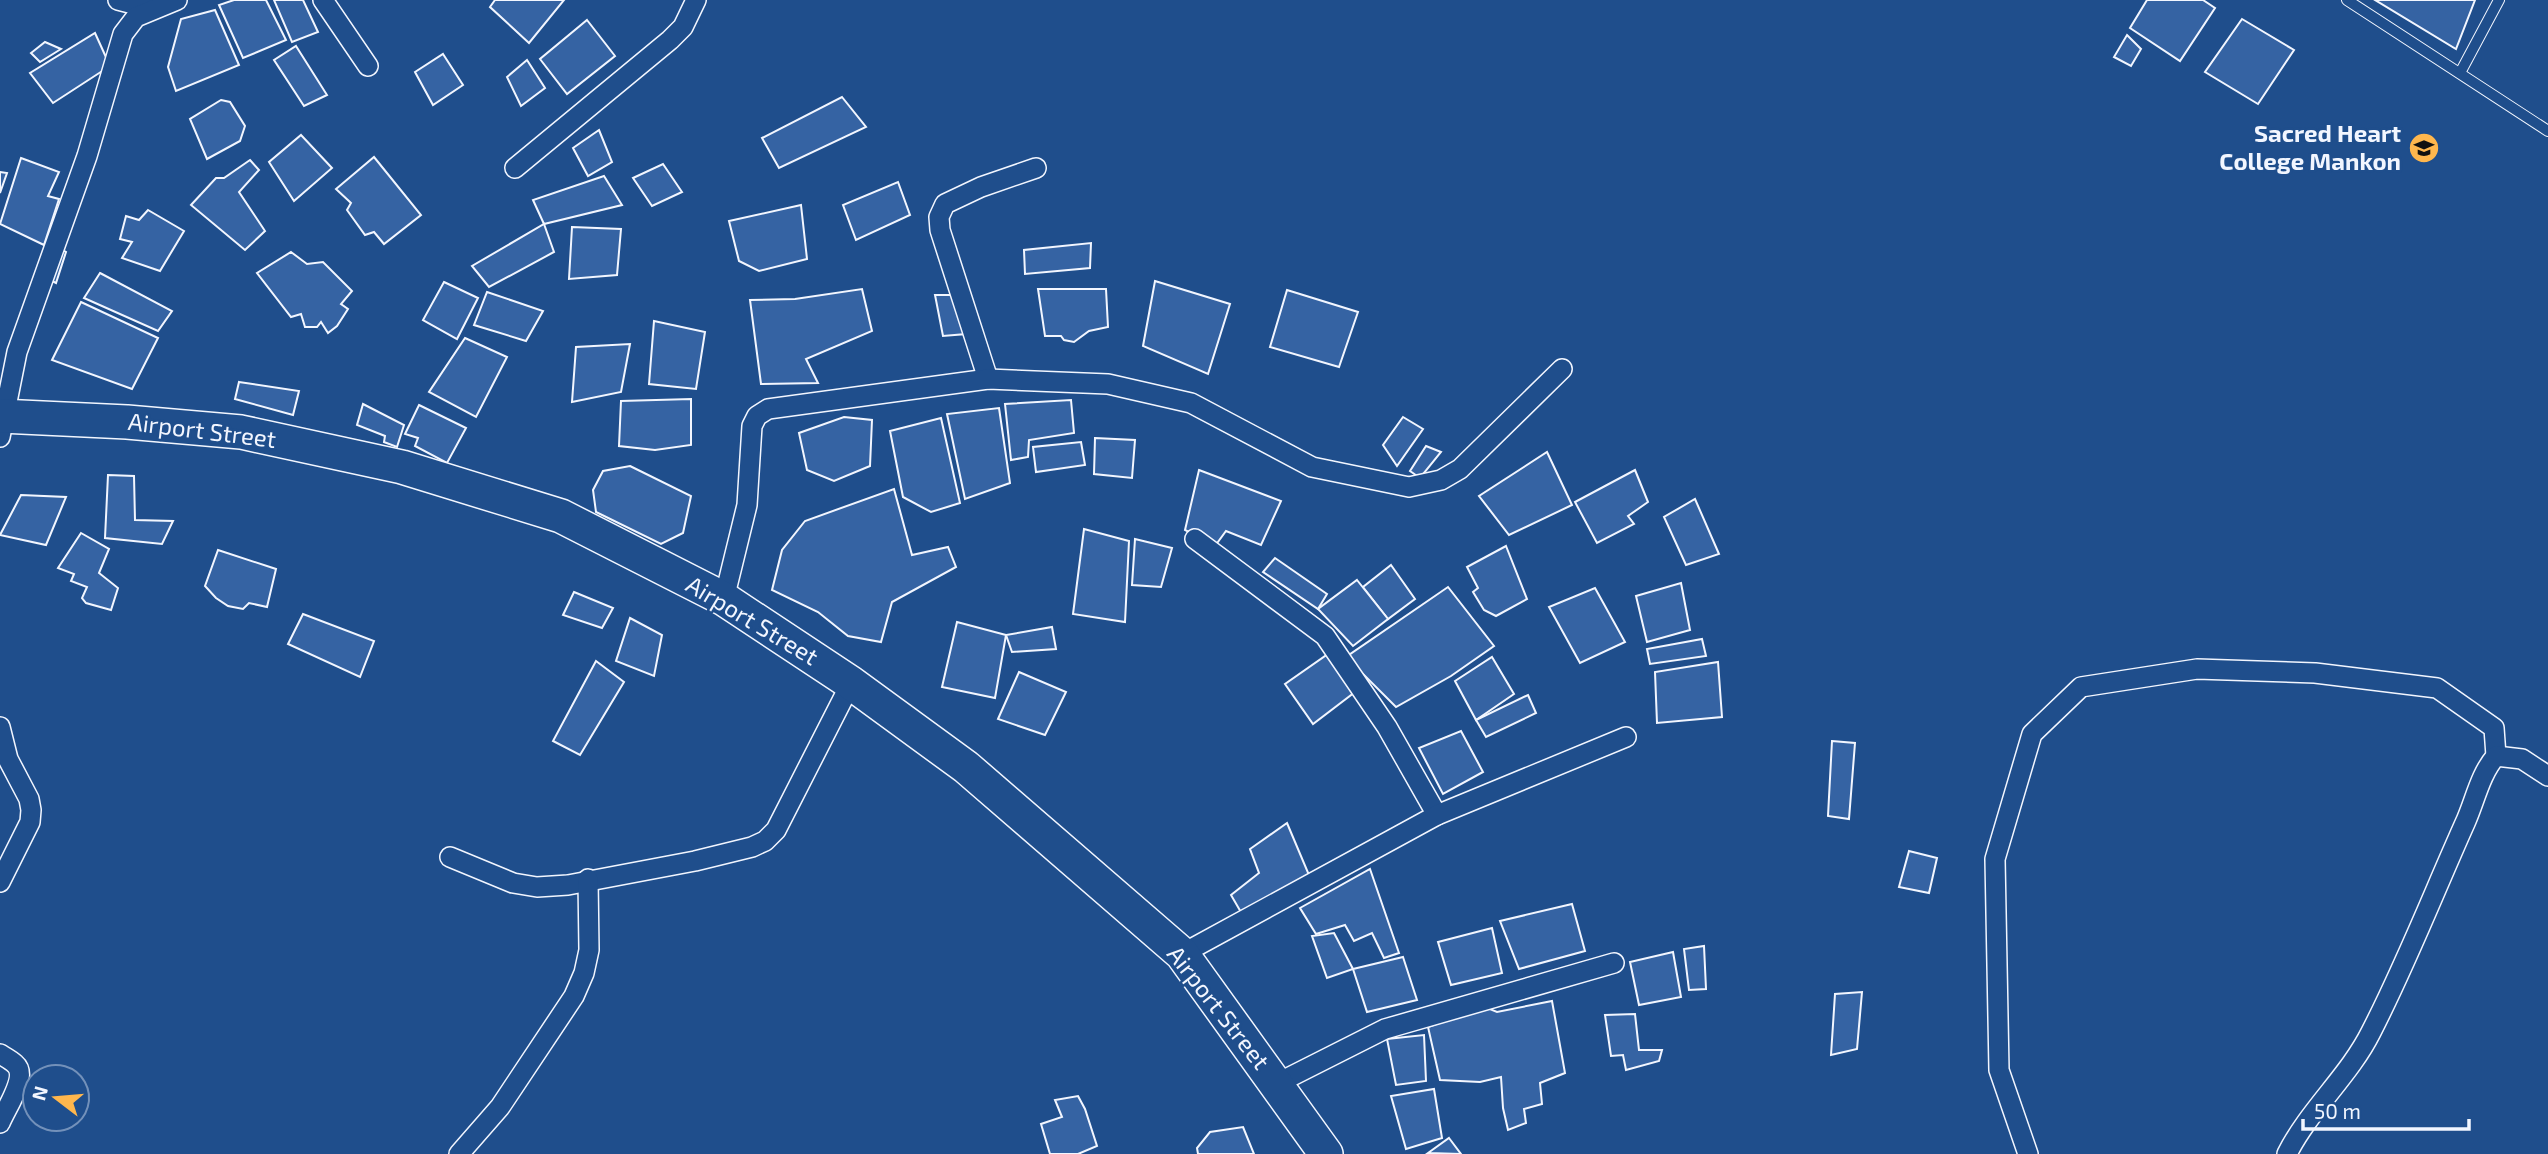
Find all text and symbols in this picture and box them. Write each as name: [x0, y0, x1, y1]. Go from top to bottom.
place label: Sacred Heart College Mankon: [2219, 118, 2401, 175]
school or university icon: Sacred Heart College Mankon: [2407, 131, 2441, 165]
street label: Airport Street: [127, 406, 278, 453]
street label: Airport Street: [681, 569, 824, 670]
street label: Airport Street: [1162, 939, 1276, 1075]
north arrow: [21, 1063, 91, 1133]
text: N: [26, 1083, 52, 1103]
scale bar: [2303, 1088, 2469, 1132]
text: 50 m: [2314, 1098, 2361, 1123]

